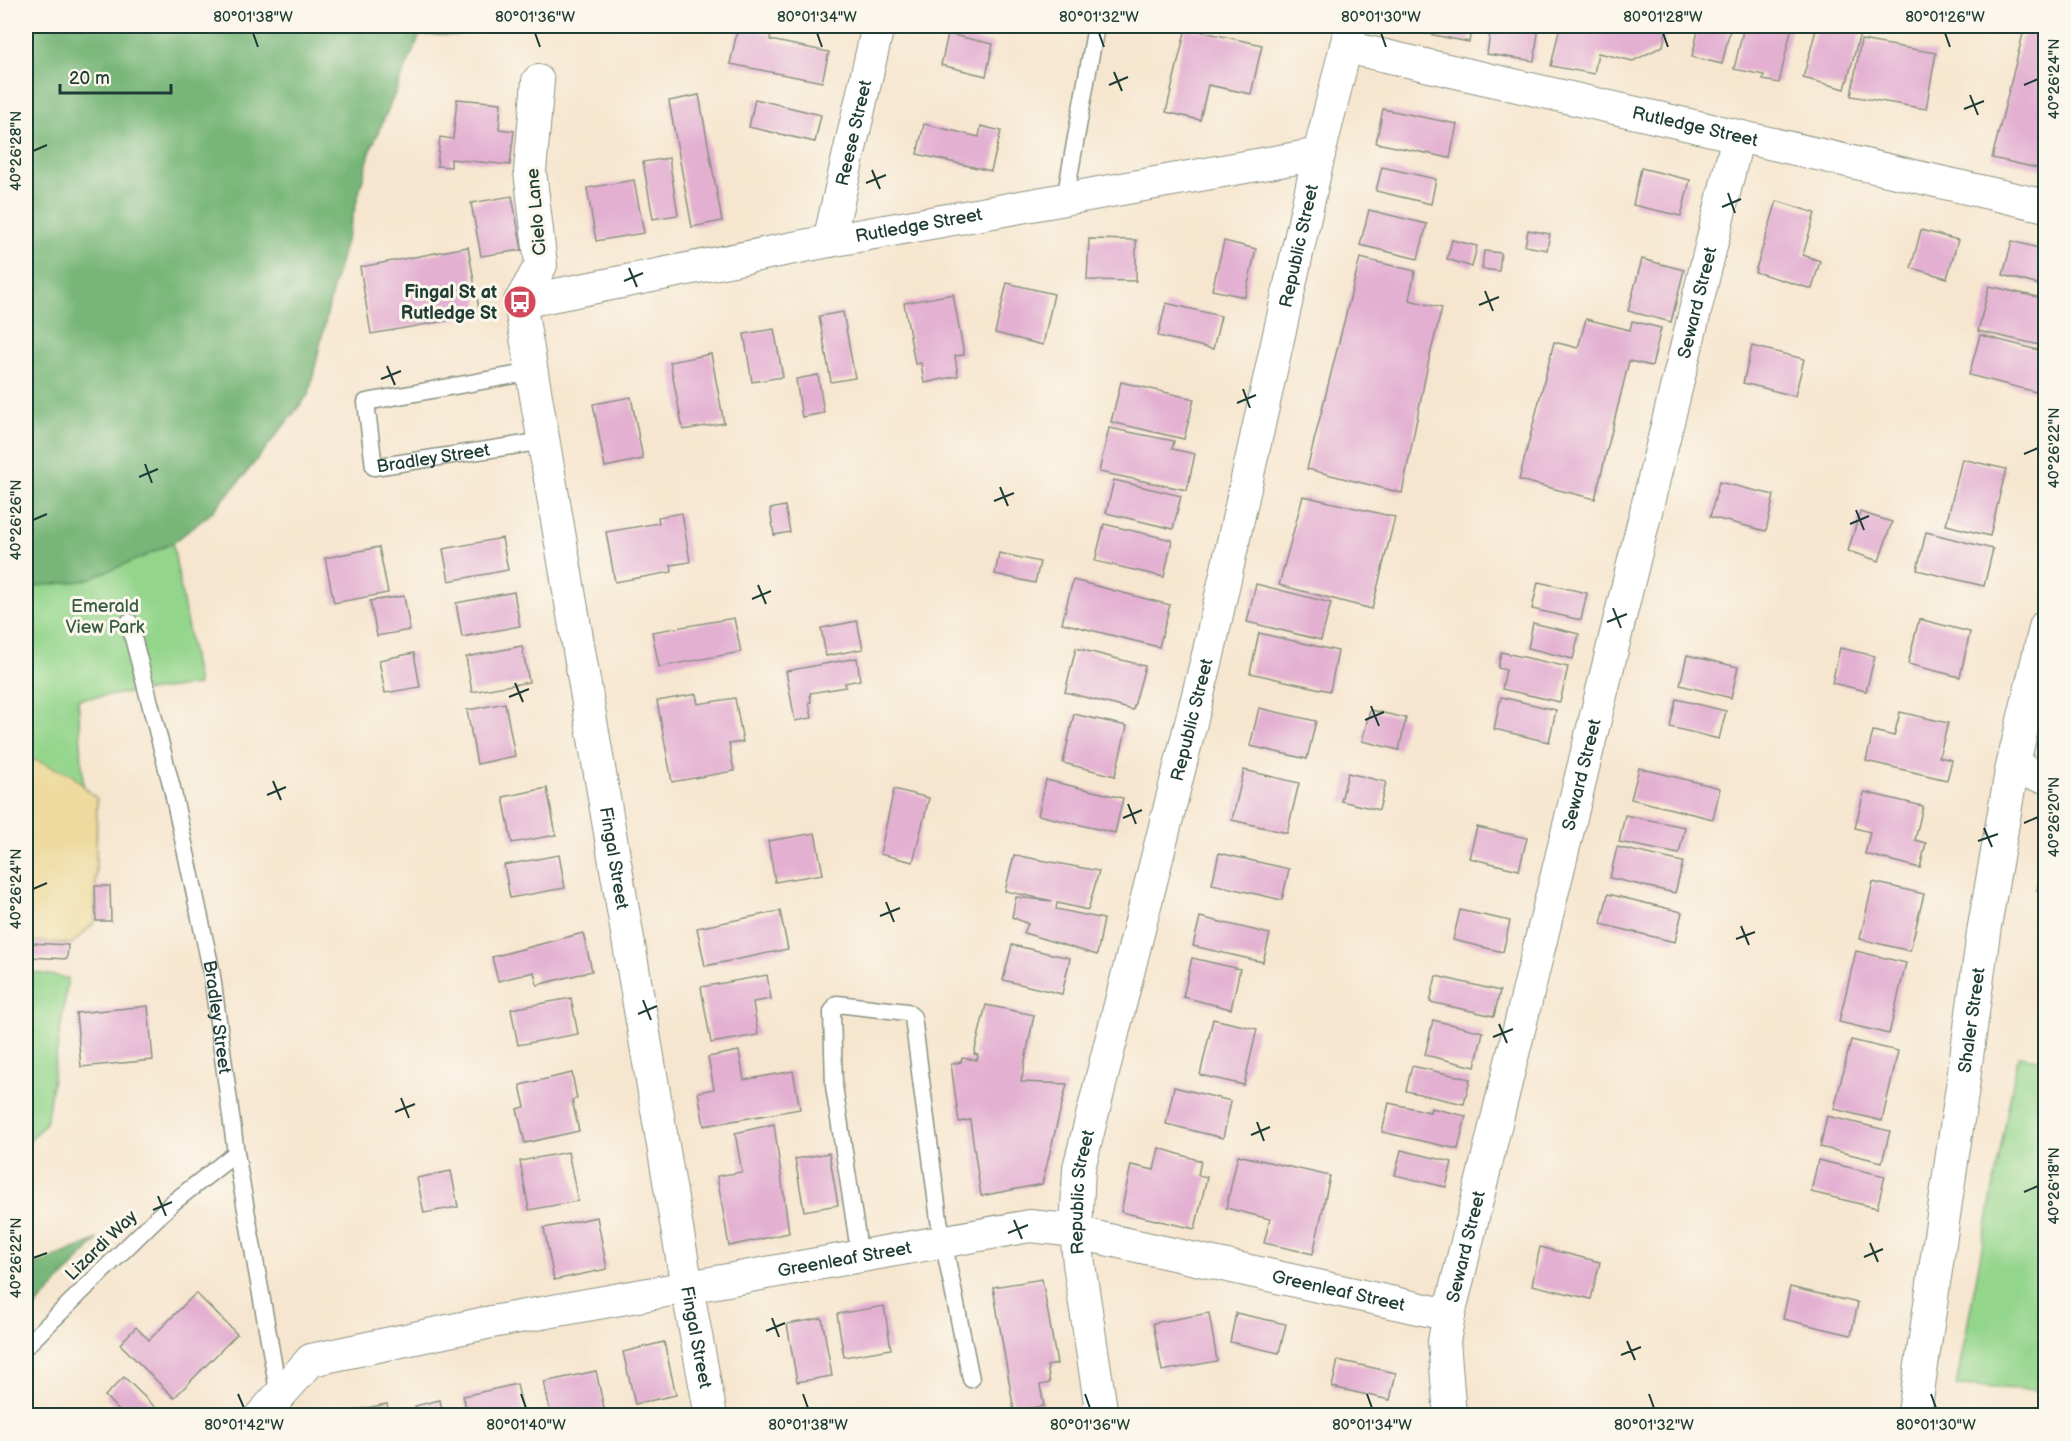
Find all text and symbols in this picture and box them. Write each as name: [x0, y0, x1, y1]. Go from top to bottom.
text: 80°01'38"W: [213, 8, 293, 27]
text: 80°01'36"W: [495, 8, 575, 27]
text: 80°01'34"W: [777, 8, 857, 27]
text: 80°01'32"W: [1059, 8, 1139, 27]
text: 80°01'30"W: [1341, 8, 1421, 27]
text: 80°01'28"W: [1623, 8, 1703, 27]
text: 80°01'26"W: [1905, 8, 1985, 27]
text: 40°26'24"N: [2045, 39, 2064, 119]
scale bar: [60, 57, 171, 95]
text: 20 m: [69, 68, 110, 89]
street label: Reese Street: [832, 78, 876, 188]
street label: Rutledge Street: [1630, 102, 1760, 151]
text: 40°26'28"N: [7, 111, 26, 191]
street label: Cielo Lane: [522, 167, 551, 256]
street label: Republic Street: [1275, 182, 1323, 310]
street label: Rutledge Street: [854, 204, 984, 247]
street label: Seward Street: [1674, 244, 1722, 361]
place label: Fingal St at Rutledge St: [401, 282, 497, 324]
bus stop icon: Fingal St at Rutledge St: [502, 284, 538, 320]
text: 40°26'22"N: [2045, 408, 2064, 488]
street label: Bradley Street: [375, 439, 492, 477]
text: 40°26'26"N: [7, 479, 26, 561]
park label: Emerald View Park: [65, 596, 145, 638]
street label: Republic Street: [1167, 656, 1218, 784]
street label: Seward Street: [1558, 716, 1606, 833]
text: 40°26'20"N: [2045, 777, 2064, 857]
street label: Fingal Street: [595, 805, 633, 912]
text: 40°26'24"N: [7, 849, 26, 929]
street label: Bradley Street: [198, 958, 235, 1076]
street label: Shaler Street: [1954, 966, 1990, 1074]
street label: Republic Street: [1066, 1127, 1099, 1256]
text: 40°26'18"N: [2045, 1147, 2064, 1225]
street label: Seward Street: [1442, 1188, 1490, 1305]
street label: Lizardi Way: [61, 1205, 142, 1285]
text: 40°26'22"N: [7, 1218, 26, 1298]
street label: Greenleaf Street: [776, 1237, 913, 1282]
street label: Greenleaf Street: [1270, 1266, 1407, 1316]
street label: Fingal Street: [676, 1284, 716, 1391]
text: 80°01'42"W: [204, 1416, 284, 1435]
text: 80°01'40"W: [486, 1416, 566, 1435]
text: 80°01'38"W: [768, 1416, 848, 1435]
text: 80°01'36"W: [1050, 1416, 1130, 1435]
text: 80°01'34"W: [1332, 1416, 1412, 1435]
text: 80°01'32"W: [1614, 1416, 1694, 1435]
text: 80°01'30"W: [1896, 1416, 1976, 1435]

